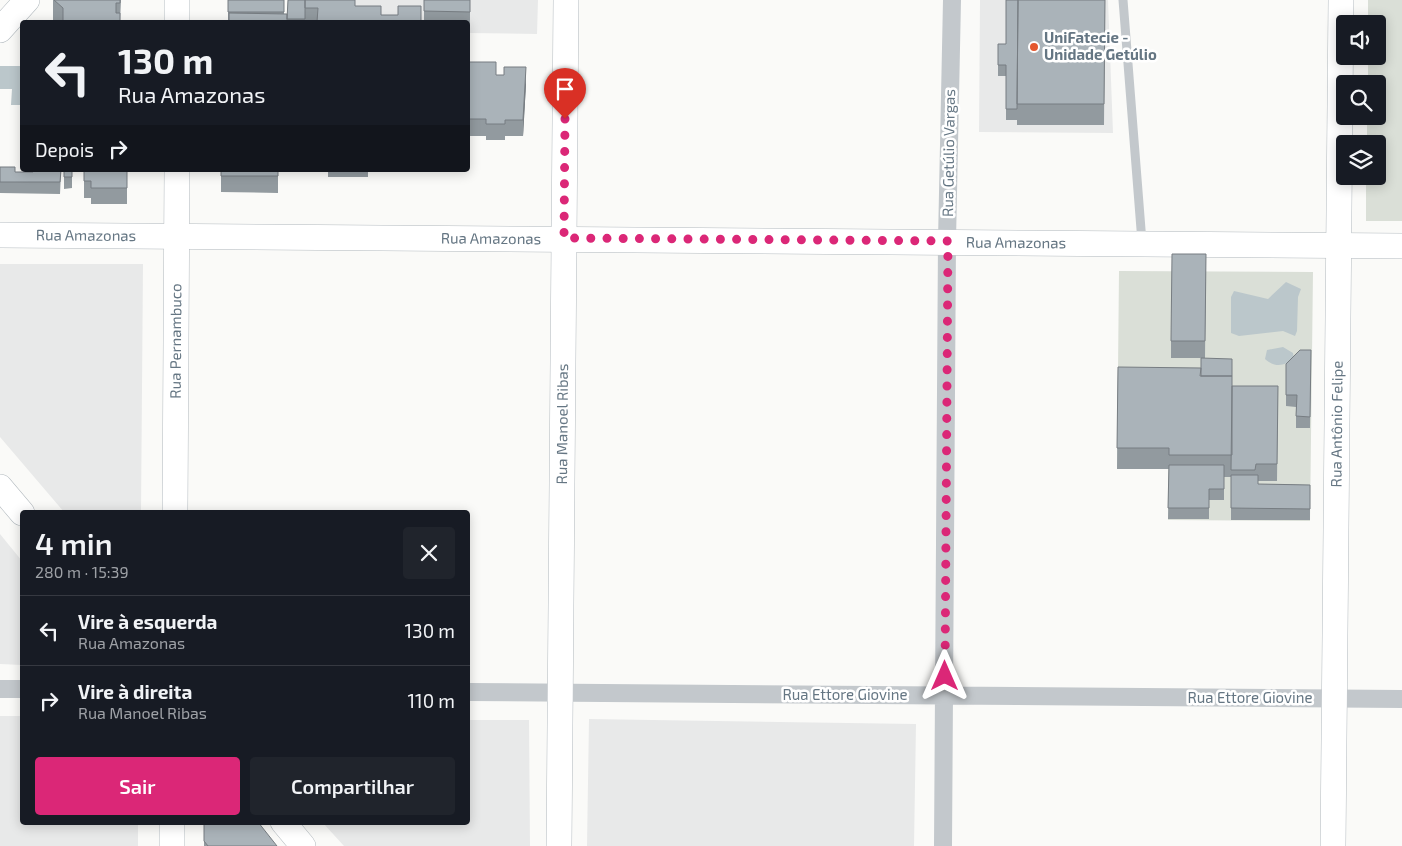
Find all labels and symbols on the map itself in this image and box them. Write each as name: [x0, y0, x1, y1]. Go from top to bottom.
place label: UniFatecie - Unidade Getúlio: [1044, 28, 1157, 63]
marker: UniFatecie - Unidade Getúlio: [1028, 41, 1040, 53]
pin: [544, 68, 586, 119]
street label: Rua Getúlio Vargas: [938, 89, 958, 217]
street label: Rua Amazonas: [36, 225, 136, 244]
street label: Rua Amazonas: [441, 228, 541, 247]
street label: Rua Amazonas: [966, 233, 1066, 251]
street label: Rua Pernambuco: [166, 283, 184, 399]
street label: Rua Antônio Felipe: [1326, 361, 1346, 487]
street label: Rua Manoel Ribas: [552, 363, 571, 485]
position arrow: [918, 649, 970, 701]
street label: Rua Ettore Giovine: [783, 685, 907, 703]
street label: Rua Ettore Giovine: [1188, 688, 1312, 706]

